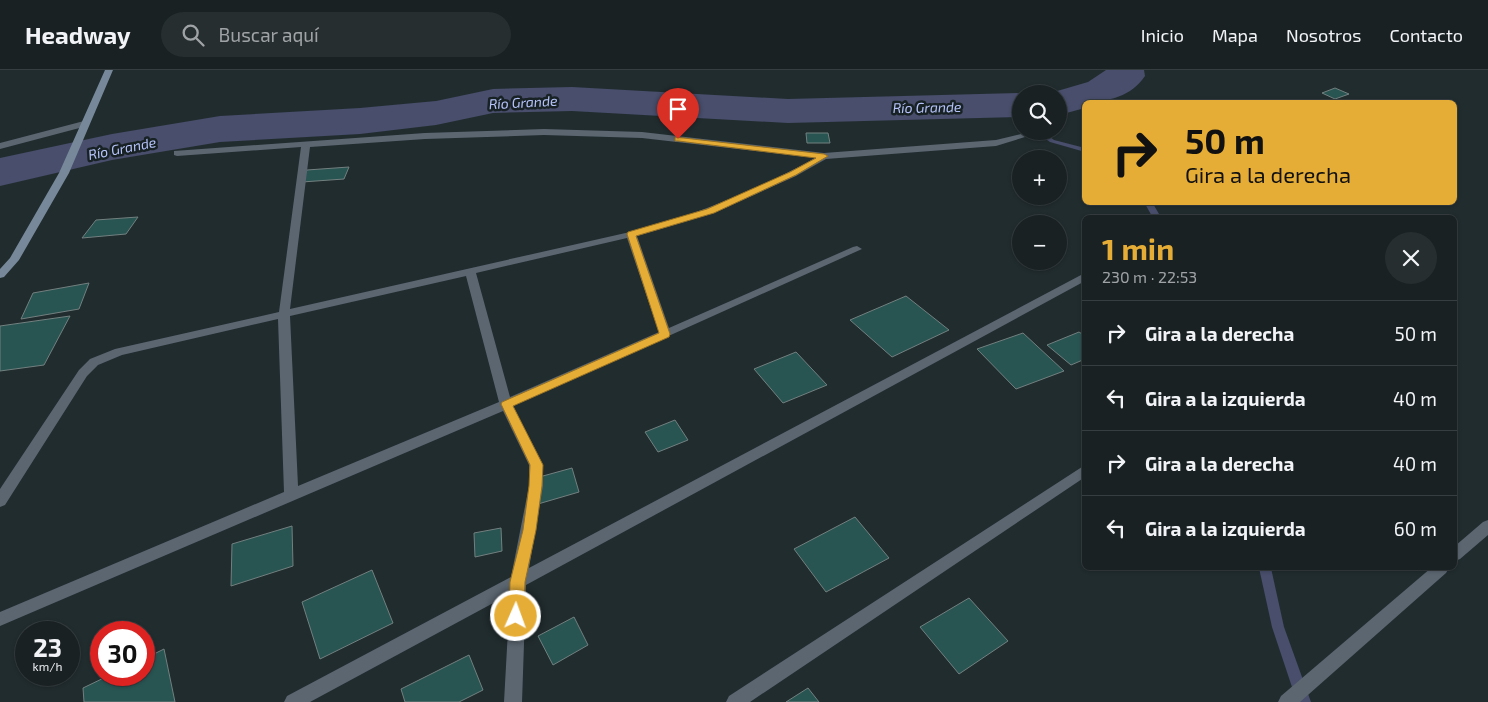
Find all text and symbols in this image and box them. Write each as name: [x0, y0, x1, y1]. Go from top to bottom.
search box: [161, 12, 511, 57]
text: Headway: [25, 20, 131, 49]
icon: search: [179, 21, 207, 49]
text: Buscar aquí: [219, 23, 319, 46]
text: Inicio: [1141, 24, 1184, 46]
text: Mapa: [1212, 24, 1258, 46]
text: Nosotros: [1286, 24, 1361, 46]
text: Contacto: [1389, 24, 1463, 46]
map controls: [1012, 85, 1067, 270]
button: search: [1012, 85, 1067, 140]
pin: [657, 88, 699, 139]
water label: Río Grande: [488, 92, 558, 112]
icon: arrive: [664, 95, 692, 123]
water label: Río Grande: [892, 98, 962, 116]
text: 50 m: [1185, 119, 1265, 161]
icon: right: [1102, 120, 1167, 185]
water label: Río Grande: [87, 133, 158, 163]
button: +: [1012, 150, 1067, 205]
text: Gira a la derecha: [1185, 161, 1351, 187]
button: −: [1012, 215, 1067, 270]
text: 1 min: [1102, 230, 1174, 266]
button: close: [1385, 232, 1437, 284]
text: 230 m · 22:53: [1102, 267, 1197, 286]
icon: right: [1102, 319, 1130, 347]
text: Gira a la derecha: [1145, 322, 1294, 345]
text: 50 m: [1394, 322, 1437, 345]
icon: left: [1102, 384, 1130, 412]
text: Gira a la izquierda: [1145, 387, 1306, 410]
text: 40 m: [1393, 387, 1437, 410]
icon: right: [1102, 449, 1130, 477]
text: Gira a la derecha: [1145, 452, 1294, 475]
text: 40 m: [1393, 452, 1437, 475]
icon: left: [1102, 514, 1130, 542]
text: Gira a la izquierda: [1145, 517, 1306, 540]
text: 60 m: [1394, 517, 1437, 540]
position arrow: [489, 589, 541, 641]
speed limit sign: 30: [90, 621, 155, 686]
text: 23: [33, 632, 62, 662]
text: km/h: [33, 659, 62, 673]

